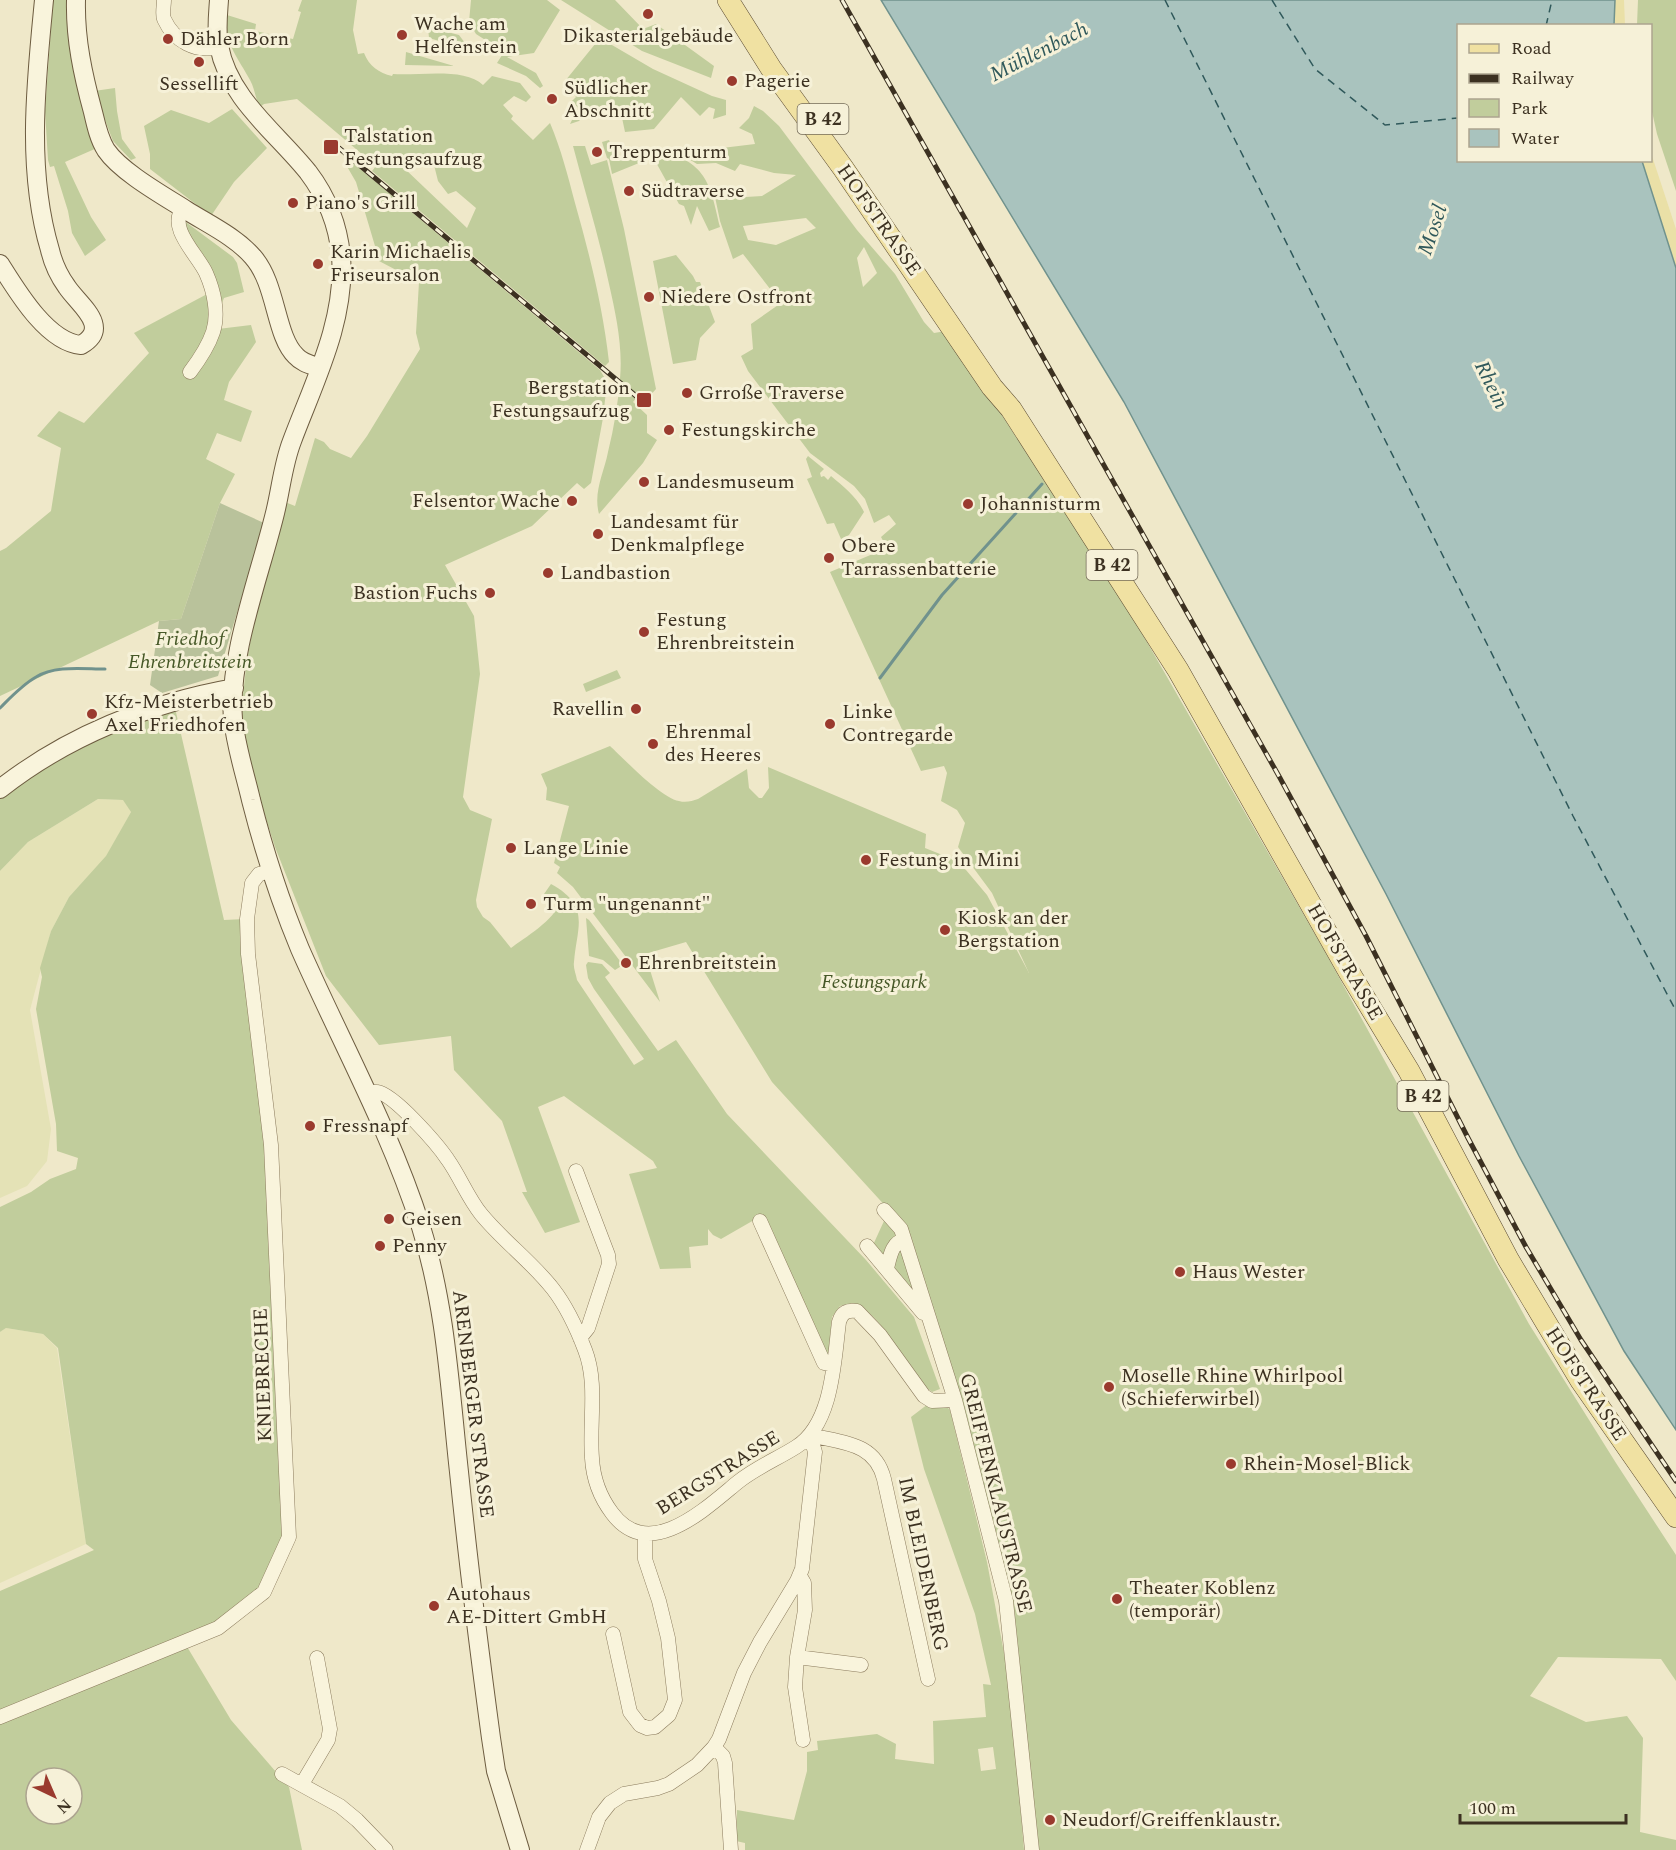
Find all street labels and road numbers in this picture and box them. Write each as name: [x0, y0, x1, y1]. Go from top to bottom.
road number: B 42: [798, 104, 848, 134]
street label: HOFSTRASSE: [829, 158, 929, 282]
road number: B 42: [1086, 550, 1138, 580]
street label: HOFSTRASSE: [1299, 898, 1391, 1026]
road number: B 42: [1398, 1081, 1448, 1111]
street label: ARENBERGER STRASSE: [444, 1288, 502, 1520]
street label: KNIEBRECHE: [246, 1307, 280, 1443]
street label: HOFSTRASSE: [1538, 1321, 1634, 1447]
street label: GREIFFENKLAUSTRASSE: [952, 1370, 1040, 1616]
street label: BERGSTRASSE: [650, 1423, 786, 1523]
street label: IM BLEIDENBERG: [890, 1474, 956, 1654]

